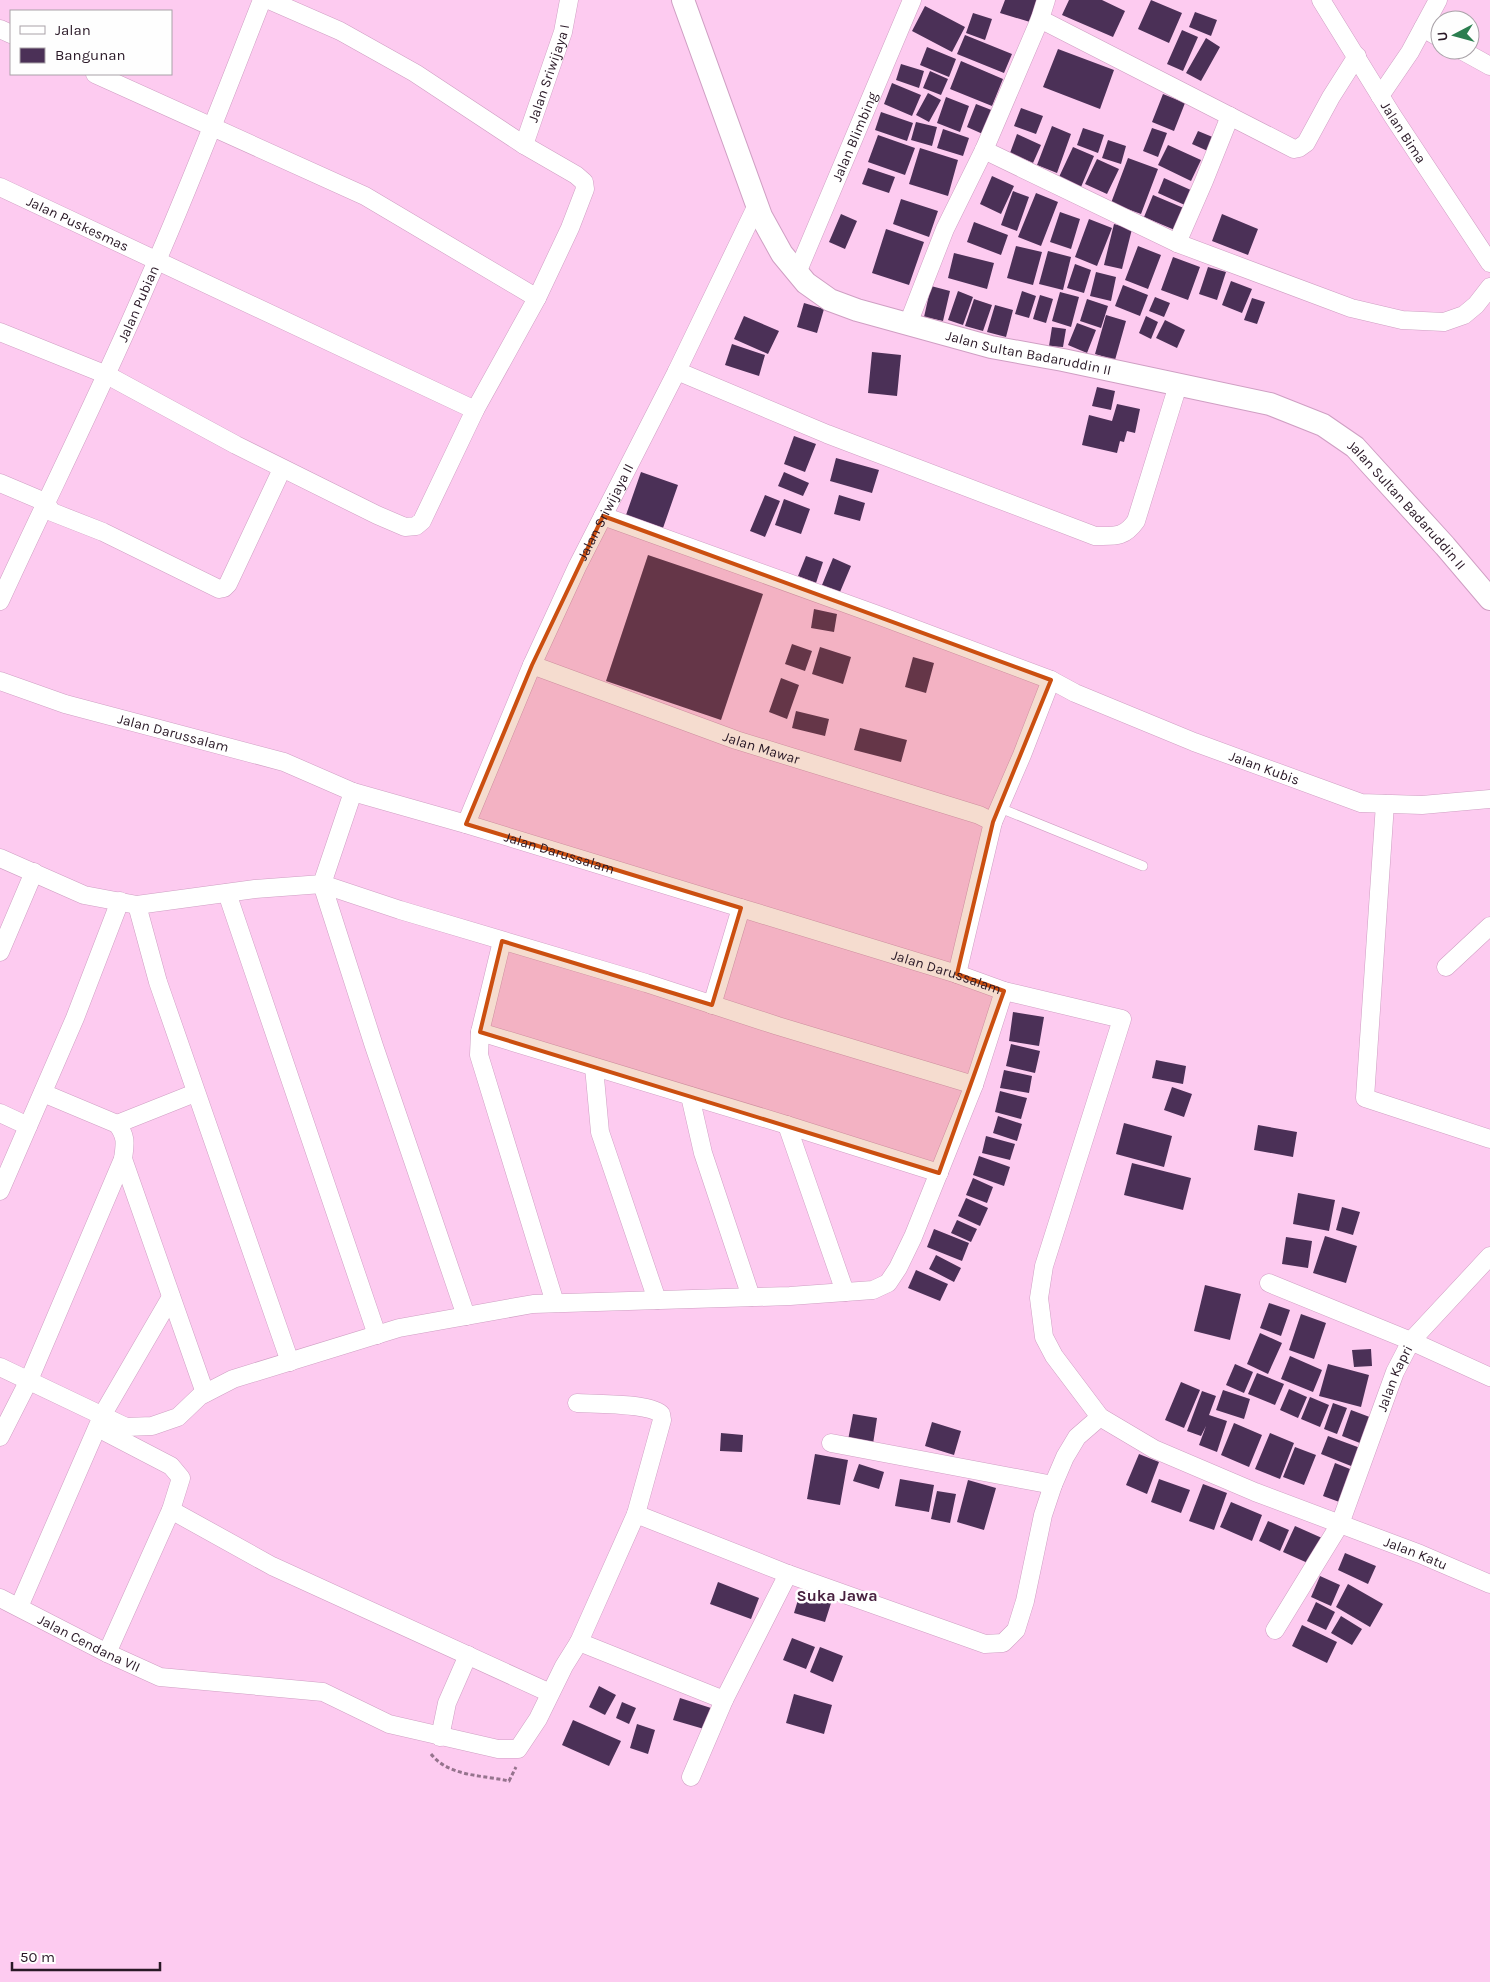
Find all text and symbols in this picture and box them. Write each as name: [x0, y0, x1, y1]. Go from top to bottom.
legend: [10, 10, 172, 75]
north arrow: [1430, 10, 1480, 60]
text: Jalan: [55, 21, 91, 39]
street label: Jalan Sriwijaya I: [524, 23, 573, 124]
text: U: [1434, 31, 1452, 42]
text: Bangunan: [55, 46, 126, 64]
street label: Jalan Blimbing: [828, 89, 881, 184]
street label: Jalan Bima: [1377, 98, 1430, 166]
street label: Jalan Puskesmas: [24, 192, 132, 255]
street label: Jalan Pubian: [114, 263, 162, 344]
street label: Jalan Sultan Badaruddin II: [944, 326, 1113, 379]
street label: Jalan Sultan Badaruddin II: [1344, 436, 1470, 573]
street label: Jalan Sriwijaya II: [573, 461, 637, 563]
street label: Jalan Darussalam: [116, 710, 231, 756]
street label: Jalan Mawar: [721, 728, 803, 768]
street label: Jalan Kubis: [1227, 747, 1302, 788]
street label: Jalan Darussalam: [502, 828, 617, 877]
street label: Jalan Darussalam: [890, 946, 1004, 998]
street label: Jalan Kapri: [1373, 1342, 1416, 1414]
street label: Jalan Katu: [1382, 1533, 1450, 1573]
district label: Suka Jawa: [796, 1586, 878, 1605]
street label: Jalan Cendana VII: [35, 1610, 143, 1676]
scale bar: [12, 1940, 160, 1972]
text: 50 m: [20, 1948, 55, 1966]

